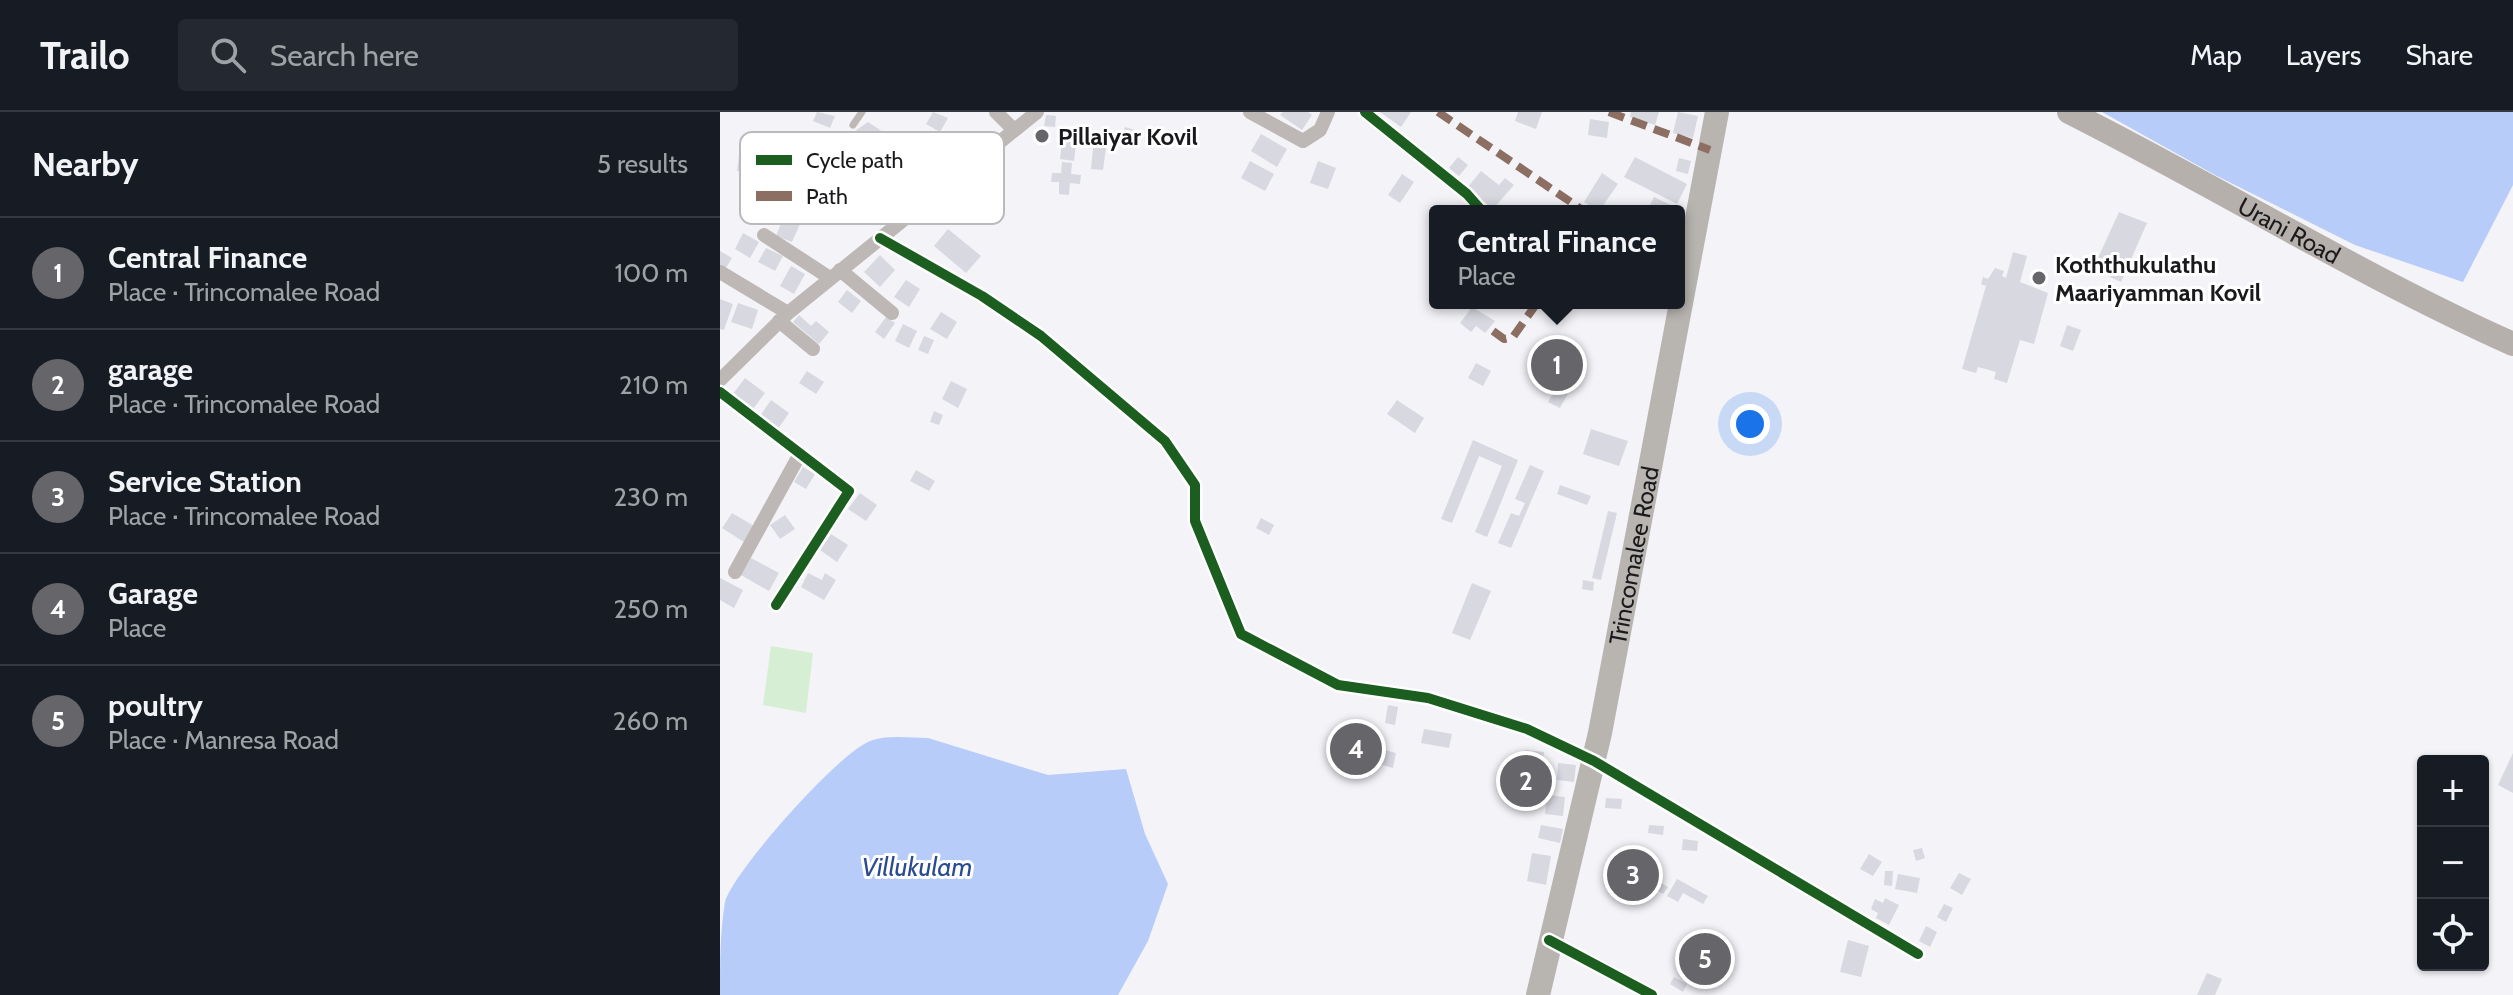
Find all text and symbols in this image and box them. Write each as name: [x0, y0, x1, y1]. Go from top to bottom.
search box: [178, 19, 738, 91]
text: Trailo: [40, 32, 130, 79]
icon: search: [206, 33, 250, 77]
text: Search here: [270, 37, 419, 74]
text: Map: [2190, 38, 2242, 72]
text: Layers: [2286, 38, 2361, 72]
text: Share: [2405, 38, 2473, 72]
place label: Pillaiyar Kovil: [1058, 122, 1198, 151]
marker: Pillaiyar Kovil: [1033, 127, 1051, 145]
legend: [740, 132, 1004, 224]
text: Nearby: [32, 143, 139, 185]
text: Cycle path: [806, 147, 904, 174]
text: 5 results: [597, 148, 688, 180]
text: Path: [806, 183, 848, 210]
street label: Urani Road: [2233, 191, 2345, 270]
popup: [1429, 205, 1685, 309]
text: Central Finance: [1457, 223, 1657, 260]
text: Central Finance: [108, 239, 307, 276]
place label: Koththukulathu Maariyamman Kovil: [2055, 250, 2261, 307]
text: 1: [53, 257, 63, 289]
text: 100 m: [615, 257, 688, 289]
text: Place: [1457, 260, 1516, 292]
marker: Koththukulathu Maariyamman Kovil: [2030, 269, 2048, 287]
text: Place · Trincomalee Road: [108, 276, 380, 308]
pin: 1: [1531, 335, 1583, 395]
text: garage: [108, 351, 193, 388]
text: 2: [51, 369, 65, 401]
text: 210 m: [619, 369, 688, 401]
text: Place · Trincomalee Road: [108, 388, 380, 420]
your location: [1730, 404, 1770, 444]
text: Service Station: [108, 463, 302, 500]
street label: Trincomalee Road: [1602, 464, 1664, 647]
text: 3: [51, 481, 65, 513]
text: 230 m: [614, 481, 688, 513]
text: Place · Trincomalee Road: [108, 500, 380, 532]
text: Garage: [108, 575, 198, 612]
text: 4: [50, 593, 66, 625]
text: 250 m: [614, 593, 688, 625]
text: Place: [108, 612, 166, 644]
text: poultry: [108, 687, 203, 724]
text: 5: [51, 705, 65, 737]
text: 260 m: [613, 705, 688, 737]
pin: 4: [1330, 719, 1382, 779]
text: Place · Manresa Road: [108, 724, 339, 756]
pin: 2: [1500, 751, 1552, 811]
map controls: [2417, 755, 2489, 971]
button: +: [2417, 755, 2489, 827]
button: −: [2417, 827, 2489, 899]
pin: 3: [1607, 845, 1659, 905]
water label: Villukulam: [862, 851, 972, 883]
button: locate: [2417, 899, 2489, 971]
pin: 5: [1679, 929, 1731, 989]

